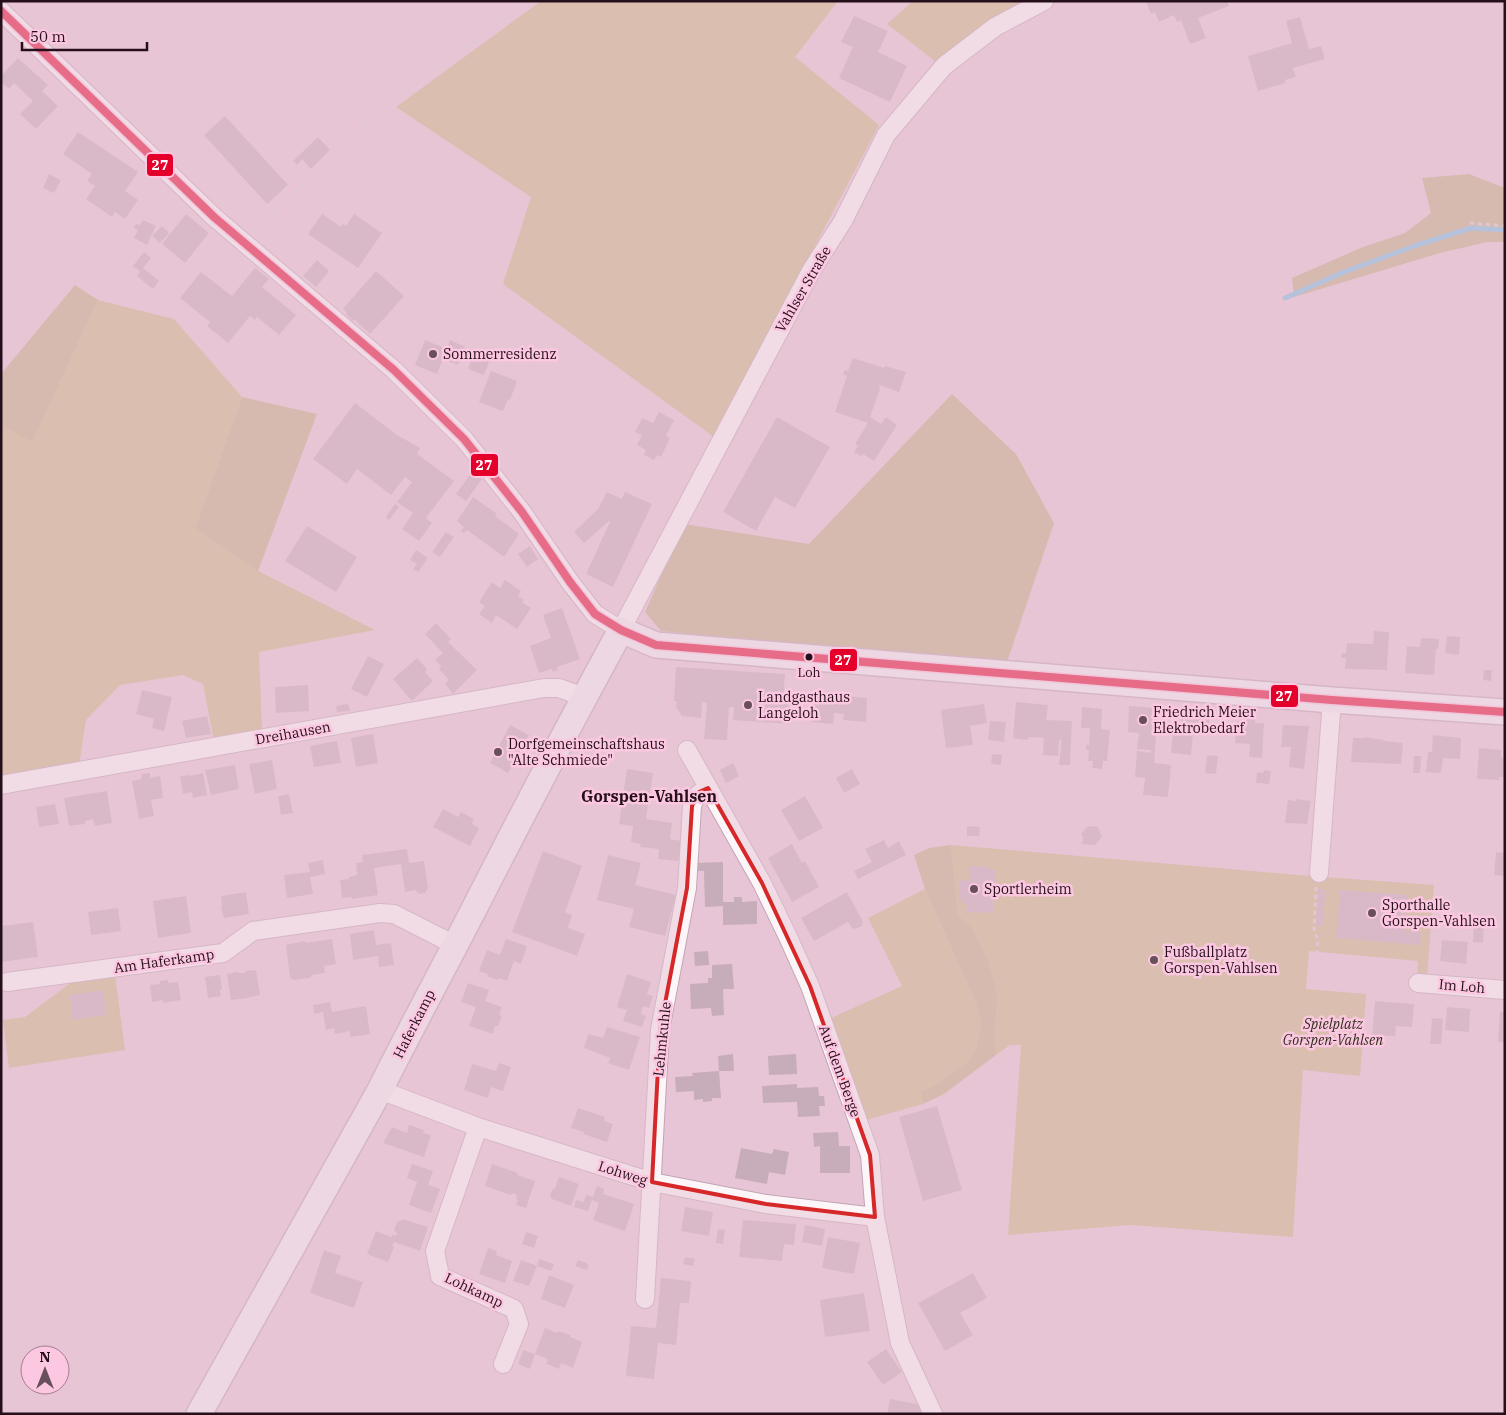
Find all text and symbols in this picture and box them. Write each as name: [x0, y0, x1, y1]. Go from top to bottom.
scale bar: [22, 20, 148, 52]
text: 50 m: [30, 27, 66, 46]
line badge: 27: [146, 153, 174, 177]
text: 27: [152, 156, 168, 174]
street label: Vahlser Straße: [771, 243, 835, 335]
place label: Sommerresidenz: [443, 345, 557, 363]
marker: Sommerresidenz: [427, 348, 439, 360]
line badge: 27: [470, 453, 499, 477]
text: 27: [476, 456, 492, 474]
line badge: 27: [829, 648, 858, 672]
text: 27: [835, 651, 851, 669]
marker: Loh: [804, 652, 814, 662]
place label: Loh: [797, 664, 821, 681]
line badge: 27: [1270, 684, 1299, 708]
text: 27: [1276, 687, 1292, 705]
place label: Landgasthaus Langeloh: [758, 688, 850, 722]
marker: Landgasthaus Langeloh: [742, 699, 754, 711]
place label: Friedrich Meier Elektrobedarf: [1153, 703, 1257, 737]
marker: Friedrich Meier Elektrobedarf: [1137, 714, 1149, 726]
street label: Dreihausen: [254, 718, 332, 748]
place label: Dorfgemeinschaftshaus "Alte Schmiede": [508, 735, 665, 769]
marker: Dorfgemeinschaftshaus "Alte Schmiede": [492, 746, 504, 758]
district label: Gorspen-Vahlsen: [581, 786, 717, 806]
place label: Sportlerheim: [984, 880, 1072, 898]
marker: Sportlerheim: [968, 883, 980, 895]
place label: Sporthalle Gorspen-Vahlsen: [1382, 896, 1496, 930]
marker: Sporthalle Gorspen-Vahlsen: [1366, 907, 1378, 919]
place label: Fußballplatz Gorspen-Vahlsen: [1164, 943, 1278, 977]
street label: Am Haferkamp: [113, 945, 215, 977]
marker: Fußballplatz Gorspen-Vahlsen: [1148, 954, 1160, 966]
street label: Im Loh: [1438, 975, 1486, 997]
street label: Haferkamp: [389, 987, 439, 1061]
street label: Lehmkuhle: [649, 1001, 675, 1077]
park label: Spielplatz Gorspen-Vahlsen: [1283, 1015, 1383, 1049]
street label: Auf dem Berge: [815, 1022, 865, 1120]
street label: Lohweg: [596, 1157, 650, 1190]
street label: Lohkamp: [442, 1269, 506, 1311]
north arrow: [20, 1345, 70, 1395]
text: N: [39, 1348, 51, 1366]

